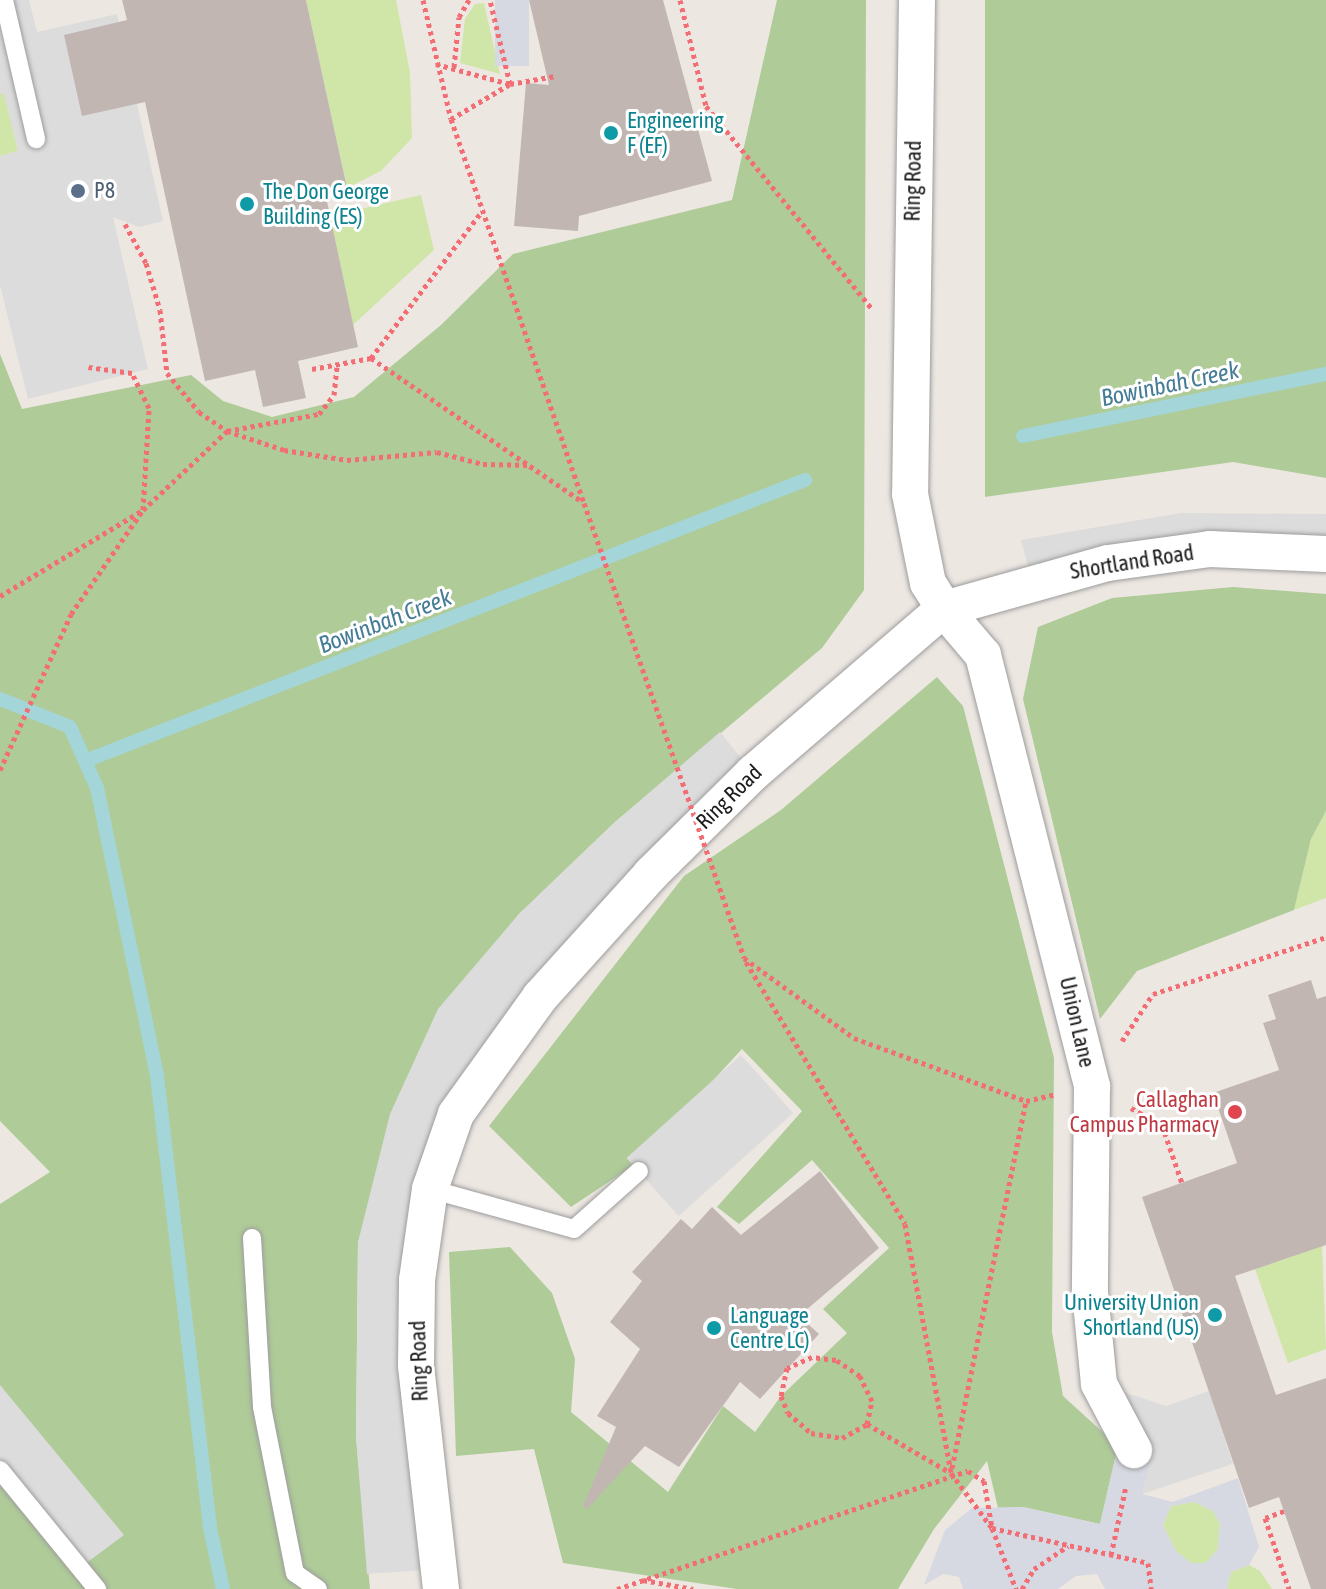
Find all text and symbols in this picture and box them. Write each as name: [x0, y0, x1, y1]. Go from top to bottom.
place label: Engineering F (EF): [627, 107, 724, 158]
marker: Engineering F (EF): [602, 124, 620, 142]
street label: Ring Road: [899, 140, 927, 222]
place label: P8: [94, 178, 115, 204]
place label: The Don George Building (ES): [263, 178, 389, 230]
marker: P8: [69, 182, 87, 200]
marker: The Don George Building (ES): [238, 195, 256, 213]
water label: Bowinbah Creek: [1098, 355, 1242, 413]
street label: Shortland Road: [1068, 539, 1196, 585]
water label: Bowinbah Creek: [314, 582, 456, 660]
street label: Ring Road: [691, 759, 767, 835]
street label: Union Lane: [1054, 974, 1100, 1070]
place label: Callaghan Campus Pharmacy: [1070, 1086, 1219, 1138]
marker: Callaghan Campus Pharmacy: [1226, 1103, 1244, 1121]
place label: University Union Shortland (US): [1064, 1289, 1199, 1340]
place label: Language Centre LC): [730, 1302, 810, 1354]
marker: University Union Shortland (US): [1206, 1306, 1224, 1324]
marker: Language Centre LC): [705, 1319, 723, 1337]
street label: Ring Road: [404, 1320, 434, 1402]

